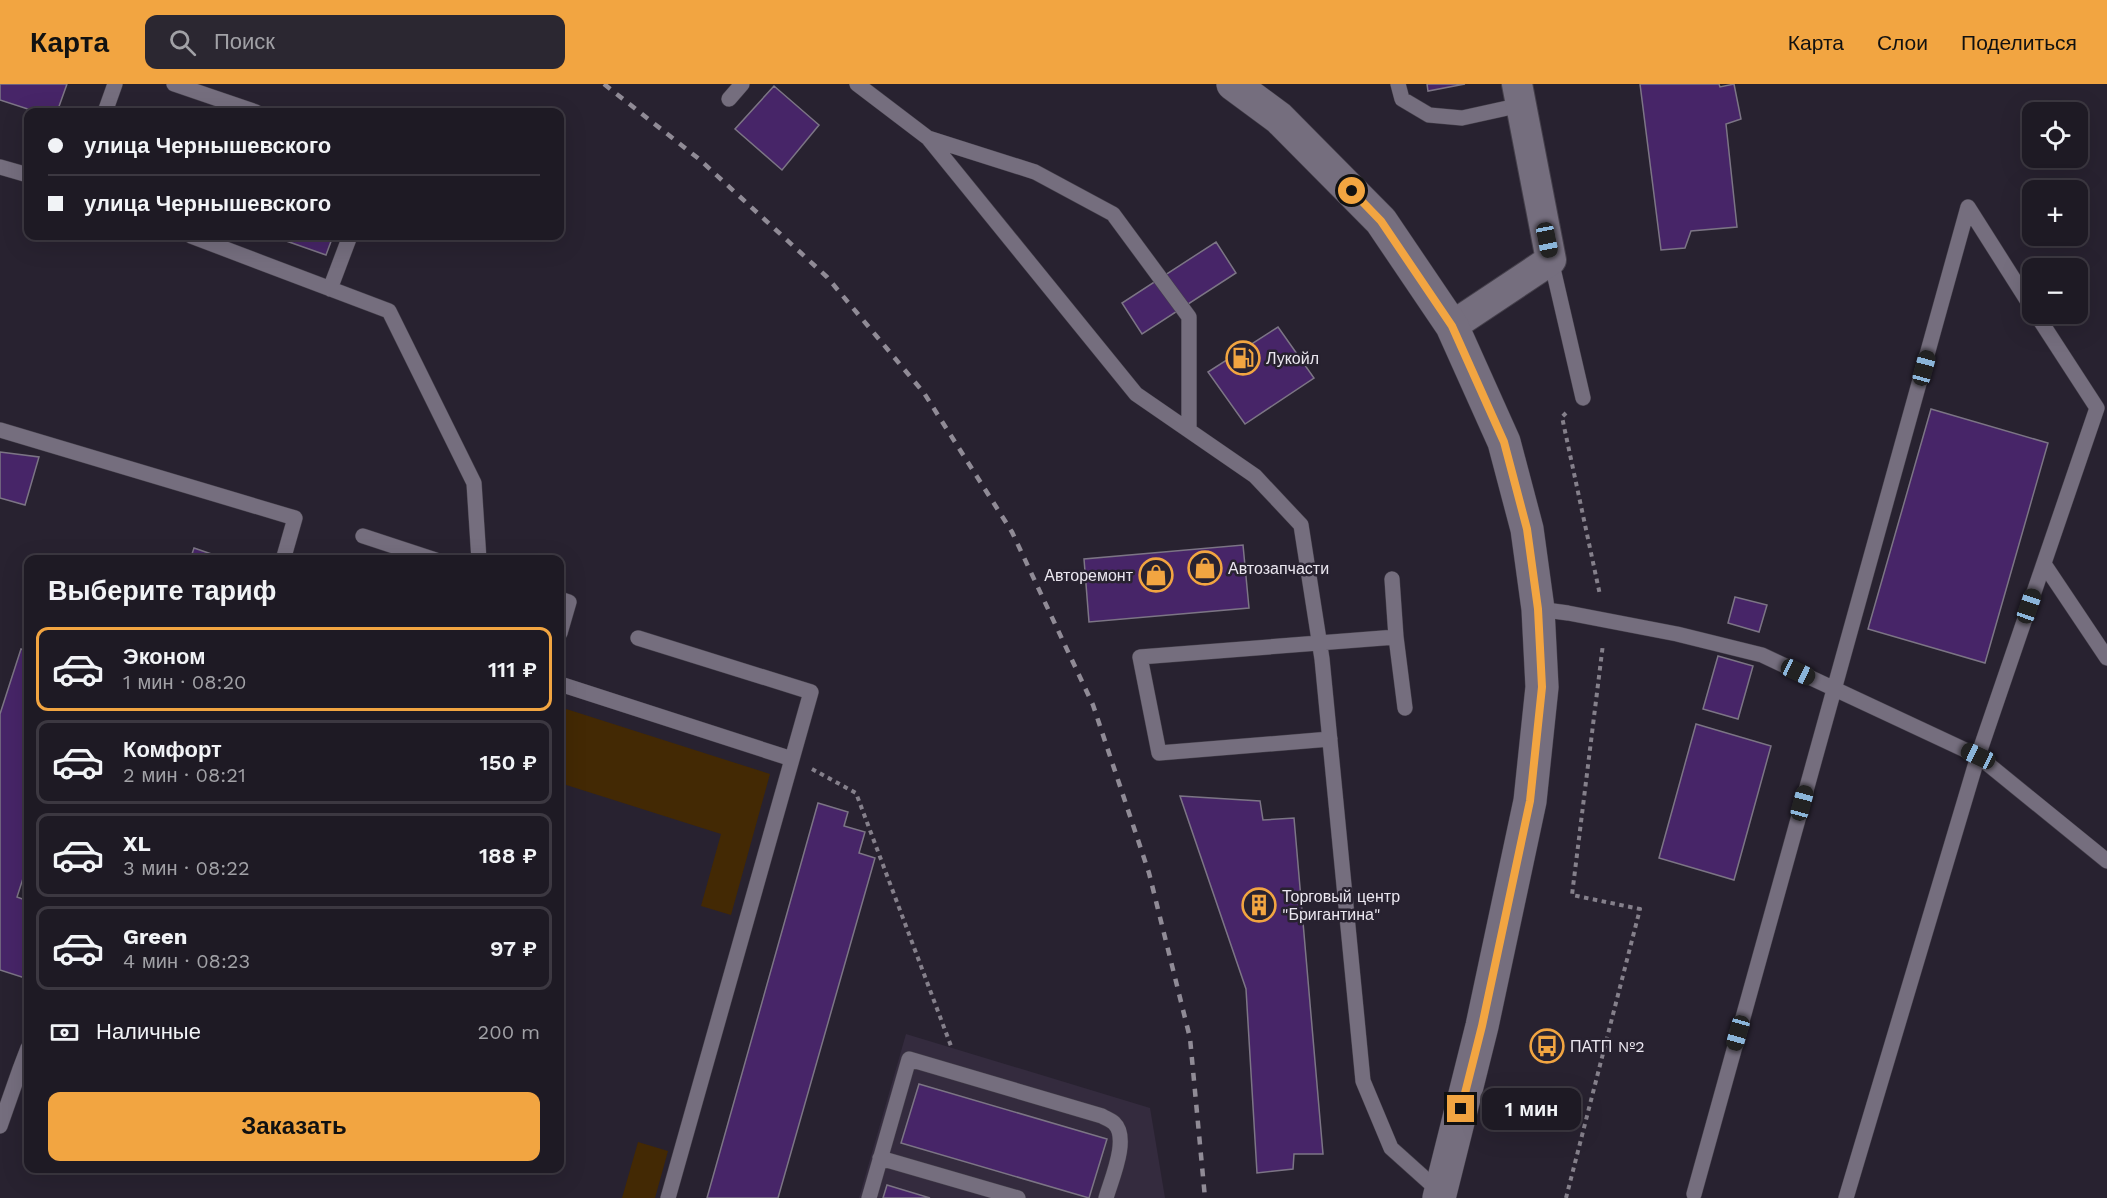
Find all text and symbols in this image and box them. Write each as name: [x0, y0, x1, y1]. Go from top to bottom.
search box: [145, 15, 565, 69]
text: Карта: [30, 26, 109, 59]
icon: search: [166, 26, 199, 59]
text: Поиск: [214, 29, 275, 54]
text: Карта: [1788, 30, 1844, 55]
text: Слои: [1877, 30, 1928, 55]
text: Поделиться: [1961, 30, 2077, 55]
map controls: [2022, 102, 2088, 324]
button: locate: [2022, 102, 2088, 168]
text: улица Чернышевского: [84, 133, 331, 158]
route start: [1338, 177, 1365, 204]
button: +: [2022, 180, 2088, 246]
text: улица Чернышевского: [84, 191, 331, 216]
car: [1535, 221, 1559, 259]
button: −: [2022, 258, 2088, 324]
fuel station icon: Лукойл: [1225, 340, 1261, 376]
car: [1911, 348, 1937, 388]
place label: Лукойл: [1266, 349, 1319, 368]
shop icon: Автозапчасти: [1187, 550, 1223, 586]
shop icon: Авторемонт: [1138, 557, 1174, 593]
place label: Автозапчасти: [1228, 559, 1329, 578]
place label: Авторемонт: [1044, 566, 1134, 585]
text: Выберите тариф: [48, 575, 276, 607]
car: [2015, 586, 2043, 626]
icon: car: [51, 642, 105, 696]
text: Эконом: [123, 644, 206, 669]
car: [1778, 656, 1818, 688]
text: 111 ₽: [488, 657, 537, 682]
text: 1 мин · 08:20: [123, 670, 247, 694]
icon: car: [51, 735, 105, 789]
text: Комфорт: [123, 737, 222, 762]
car: [1958, 740, 1998, 772]
text: 150 ₽: [479, 750, 537, 775]
text: 2 мин · 08:21: [123, 763, 246, 787]
car: [1789, 783, 1815, 823]
icon: car: [51, 828, 105, 882]
text: XL: [123, 831, 151, 856]
text: 188 ₽: [479, 843, 537, 868]
text: 3 мин · 08:22: [123, 856, 250, 880]
building icon: Торговый центр "Бригантина": [1241, 887, 1277, 923]
place label: Торговый центр "Бригантина": [1282, 887, 1400, 924]
icon: car: [51, 921, 105, 975]
text: Green: [123, 924, 187, 949]
text: 97 ₽: [490, 936, 537, 961]
text: 4 мин · 08:23: [123, 949, 250, 973]
car: [1724, 1013, 1752, 1053]
icon: cash: [48, 1016, 81, 1049]
text: Наличные: [96, 1019, 201, 1044]
text: 200 m: [478, 1020, 540, 1044]
bus stop icon: ПАТП №2: [1529, 1028, 1565, 1064]
place label: ПАТП №2: [1570, 1037, 1644, 1056]
callout: 1 мин: [1482, 1088, 1581, 1130]
button: Заказать: [48, 1092, 540, 1161]
route end: [1447, 1095, 1474, 1122]
text: 1 мин: [1505, 1097, 1558, 1121]

